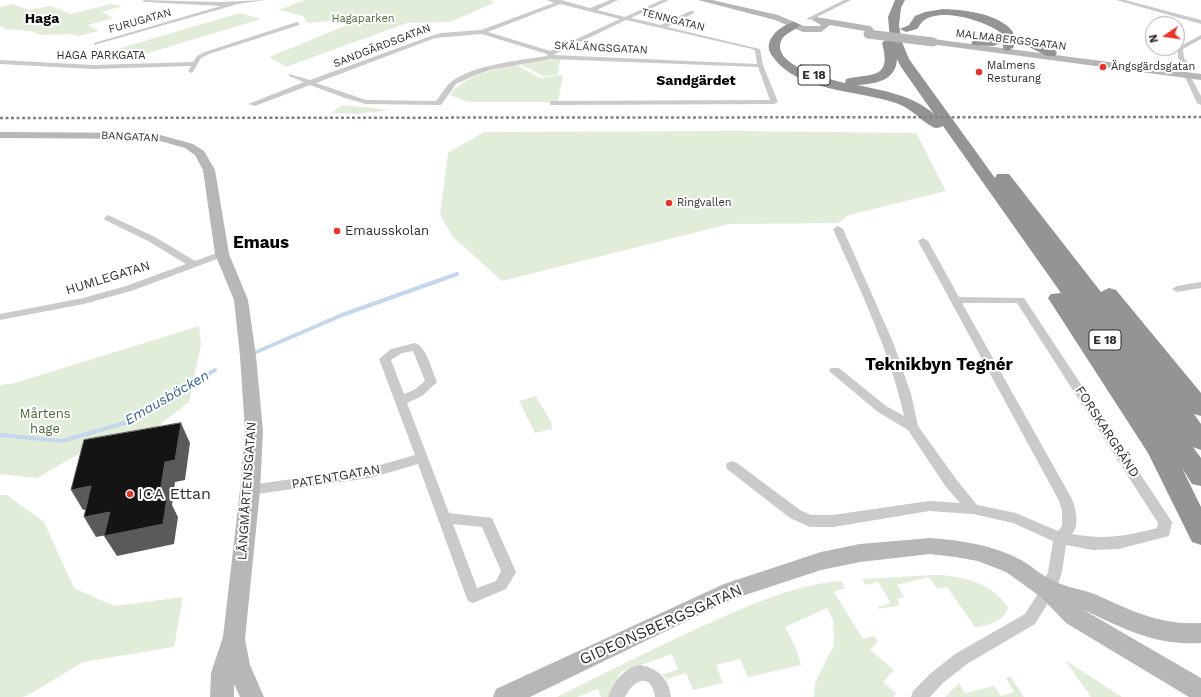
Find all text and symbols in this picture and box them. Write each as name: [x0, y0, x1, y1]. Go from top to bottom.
street label: FURUGATAN: [107, 6, 173, 36]
street label: TENNGATAN: [640, 6, 706, 34]
district label: Haga: [25, 11, 59, 27]
park label: Hagaparken: [331, 12, 395, 26]
north arrow: [1145, 16, 1185, 56]
street label: SANDGÄRDSGATAN: [332, 21, 432, 71]
street label: MALMABERGSGATAN: [955, 27, 1067, 53]
text: N: [1147, 33, 1161, 44]
street label: SKÄLÄNGSGATAN: [554, 39, 648, 57]
street label: HAGA PARKGATA: [57, 49, 145, 63]
place label: Malmens Resturang: [987, 59, 1041, 85]
place label: Ängsgärdsgatan: [1111, 60, 1195, 74]
marker: Ängsgärdsgatan: [1098, 62, 1108, 72]
road number: E 18: [798, 65, 830, 85]
marker: Malmens Resturang: [974, 67, 984, 77]
district label: Sandgärdet: [656, 73, 736, 89]
street label: BANGATAN: [101, 129, 159, 145]
place label: Ringvallen: [677, 196, 732, 210]
marker: Ringvallen: [664, 198, 674, 208]
place label: Emausskolan: [345, 223, 429, 239]
marker: Emausskolan: [332, 226, 342, 236]
district label: Emaus: [233, 233, 289, 253]
street label: HUMLEGATAN: [64, 258, 152, 298]
road number: E 18: [1089, 330, 1121, 350]
district label: Teknikbyn Tegnér: [865, 355, 1013, 375]
water label: Emausbäcken: [122, 367, 212, 429]
street label: FORSKARGRÄND: [1072, 383, 1142, 481]
park label: Mårtens hage: [19, 406, 71, 437]
street label: LÅNGMÅRTENSGATAN: [234, 421, 260, 561]
street label: PATENTGATAN: [291, 462, 381, 492]
place label: ICA Ettan: [138, 484, 211, 504]
marker: ICA Ettan: [125, 489, 135, 499]
street label: GIDEONSBERGSGATAN: [577, 580, 745, 670]

